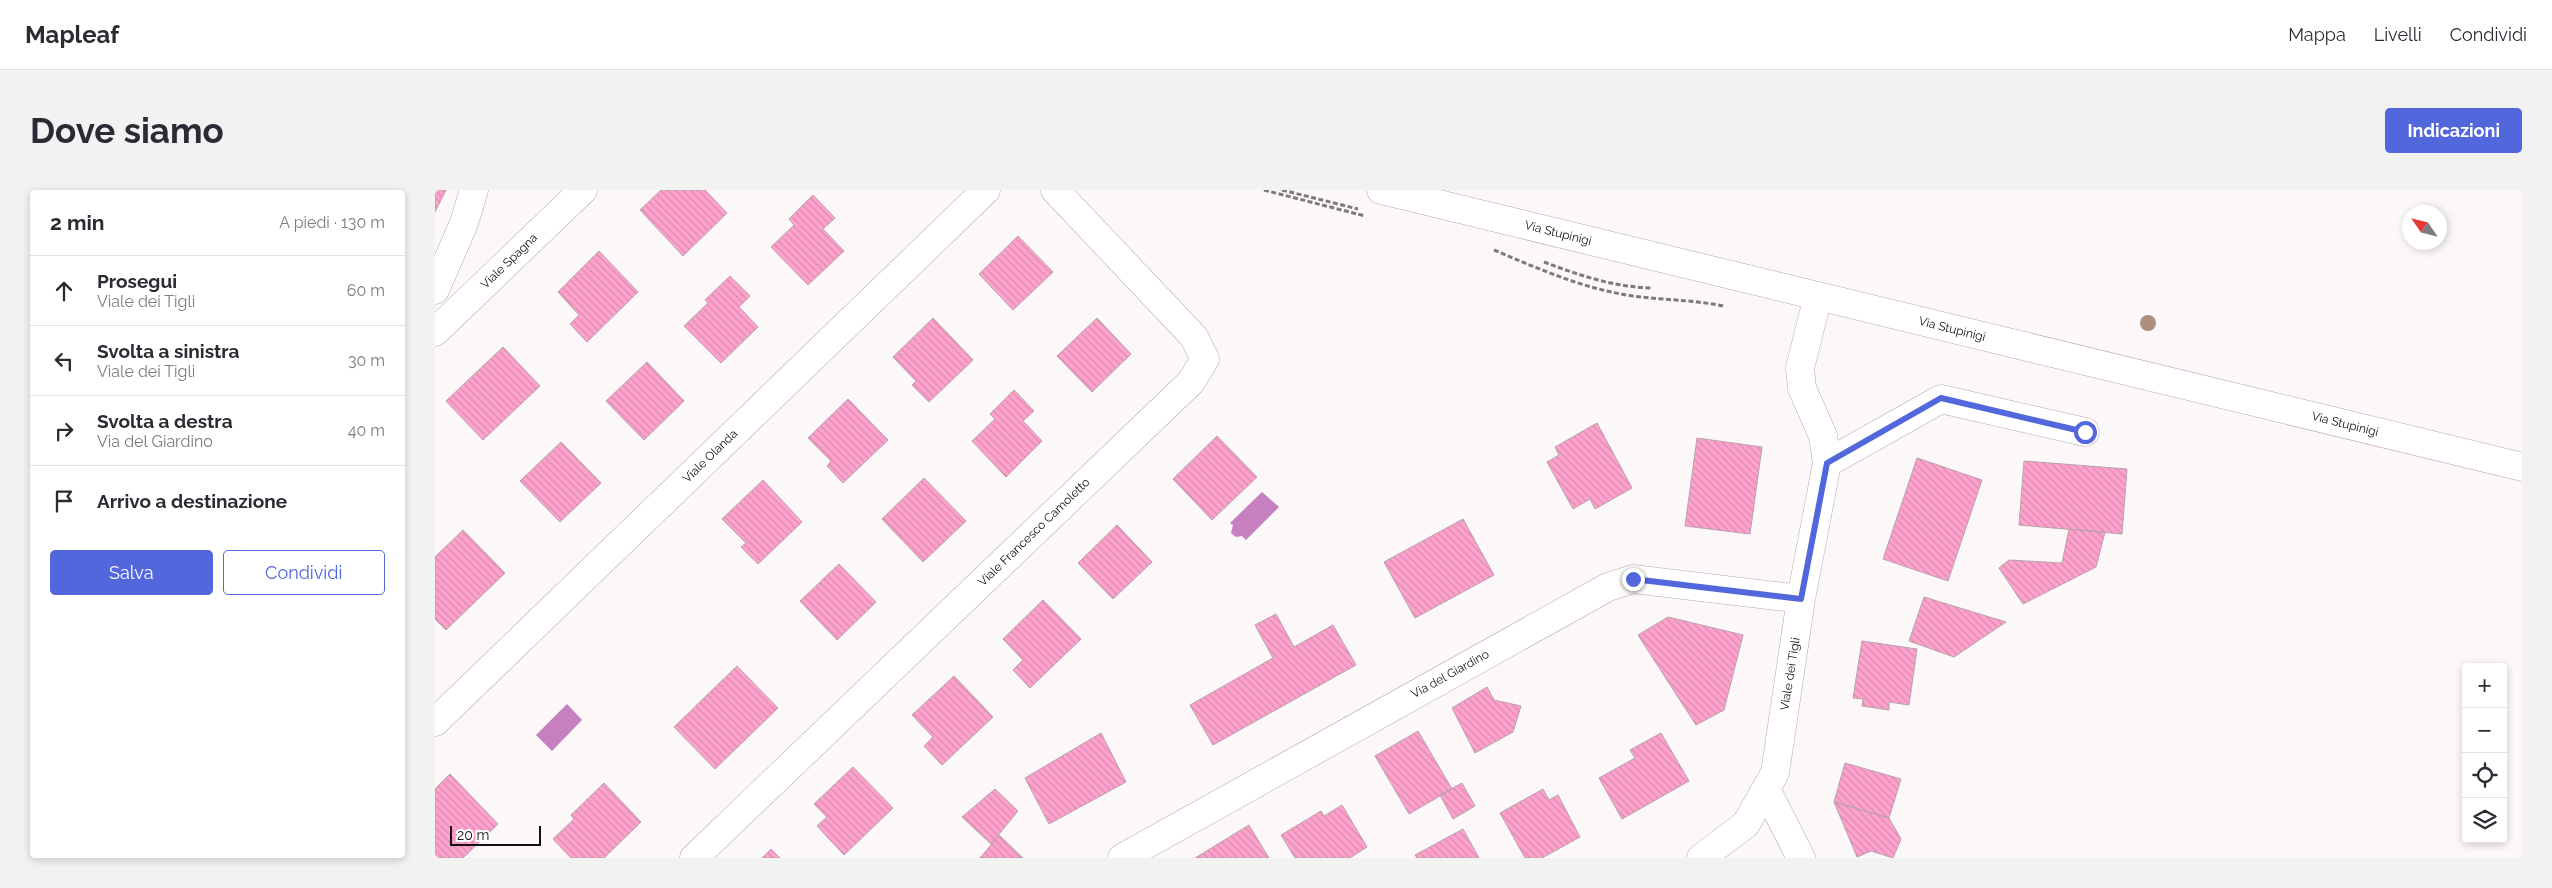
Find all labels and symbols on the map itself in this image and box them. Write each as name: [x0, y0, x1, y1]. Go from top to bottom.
north arrow: [2402, 205, 2447, 250]
street label: Via Stupinigi: [1523, 218, 1593, 248]
street label: Viale Spagna: [478, 231, 540, 291]
street label: Via Stupinigi: [1917, 314, 1987, 344]
street label: Via Stupinigi: [2310, 409, 2380, 439]
route start: [2074, 421, 2097, 444]
street label: Viale Olanda: [680, 426, 740, 486]
street label: Viale Francesco Camoletto: [975, 475, 1093, 589]
route end: [1622, 568, 1645, 591]
street label: Viale dei Tigli: [1777, 636, 1803, 712]
street label: Via del Giardino: [1409, 647, 1491, 701]
scale bar: [450, 823, 541, 846]

